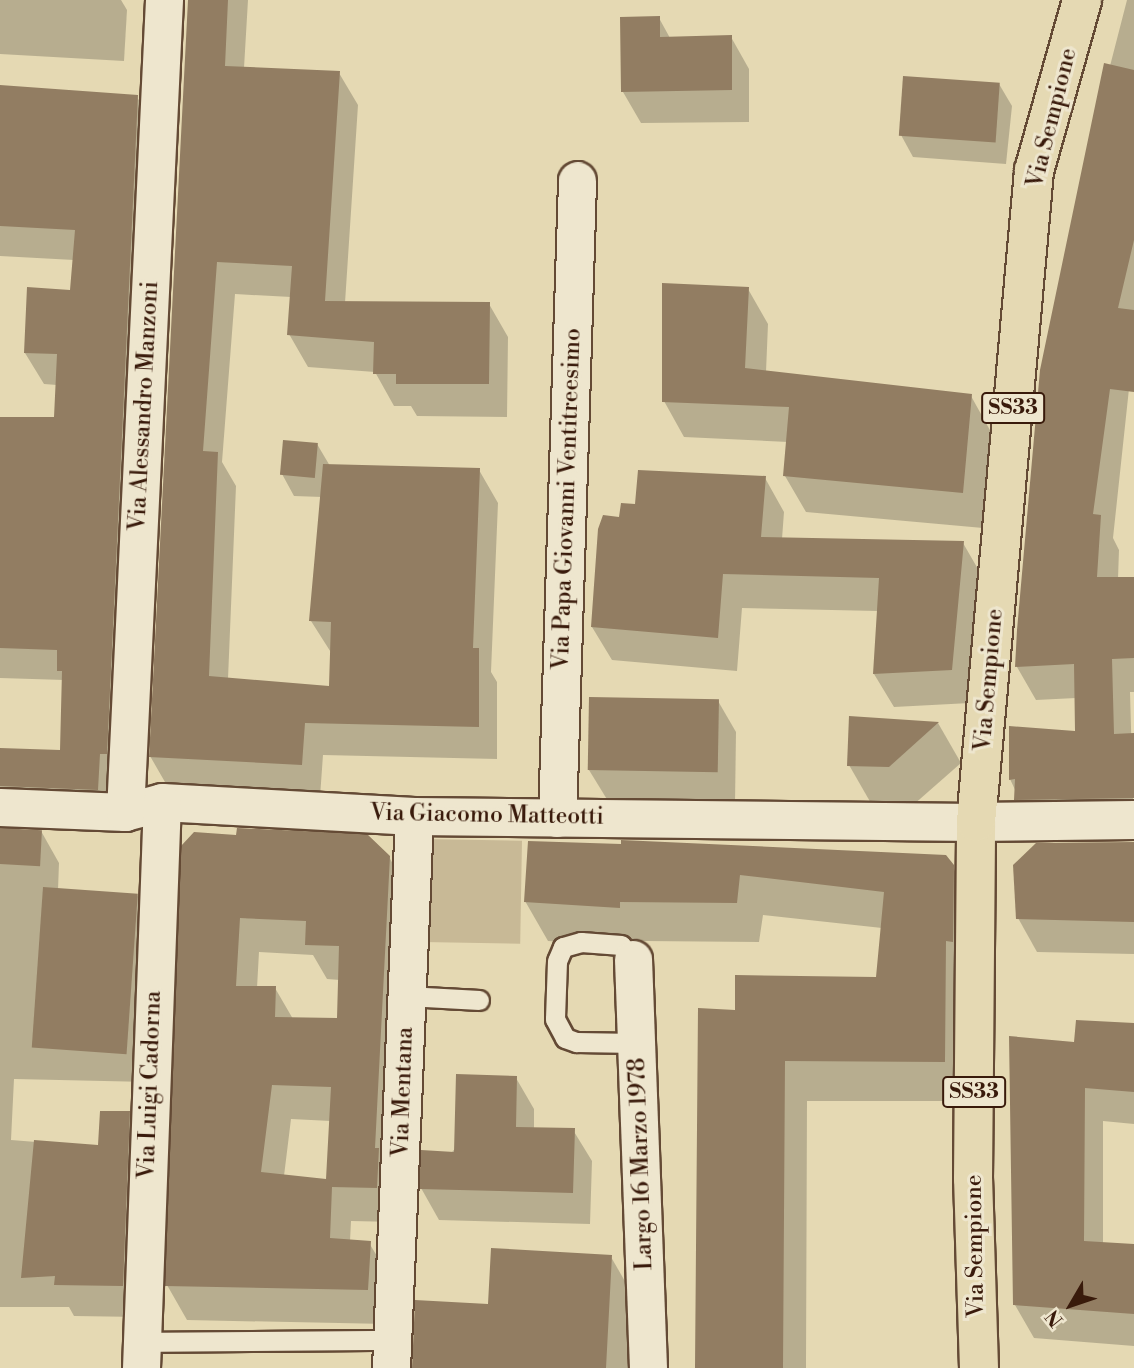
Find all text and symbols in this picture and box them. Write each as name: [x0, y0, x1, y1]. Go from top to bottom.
street label: Via Sempione: [1021, 45, 1083, 191]
street label: Via Alessandro Manzoni: [124, 280, 164, 532]
street label: Via Papa Giovanni Ventitreesimo: [547, 328, 587, 670]
road number: SS33: [980, 390, 1046, 426]
street label: Via Sempione: [969, 608, 1009, 752]
street label: Via Giacomo Matteotti: [370, 799, 604, 831]
street label: Via Luigi Cadorna: [133, 990, 167, 1180]
street label: Via Mentana: [387, 1026, 419, 1158]
street label: Largo 16 Marzo 1978: [623, 1057, 659, 1271]
road number: SS33: [941, 1074, 1007, 1110]
street label: Via Sempione: [960, 1174, 990, 1318]
north arrow: [1036, 1270, 1106, 1340]
text: N: [1041, 1305, 1069, 1332]

